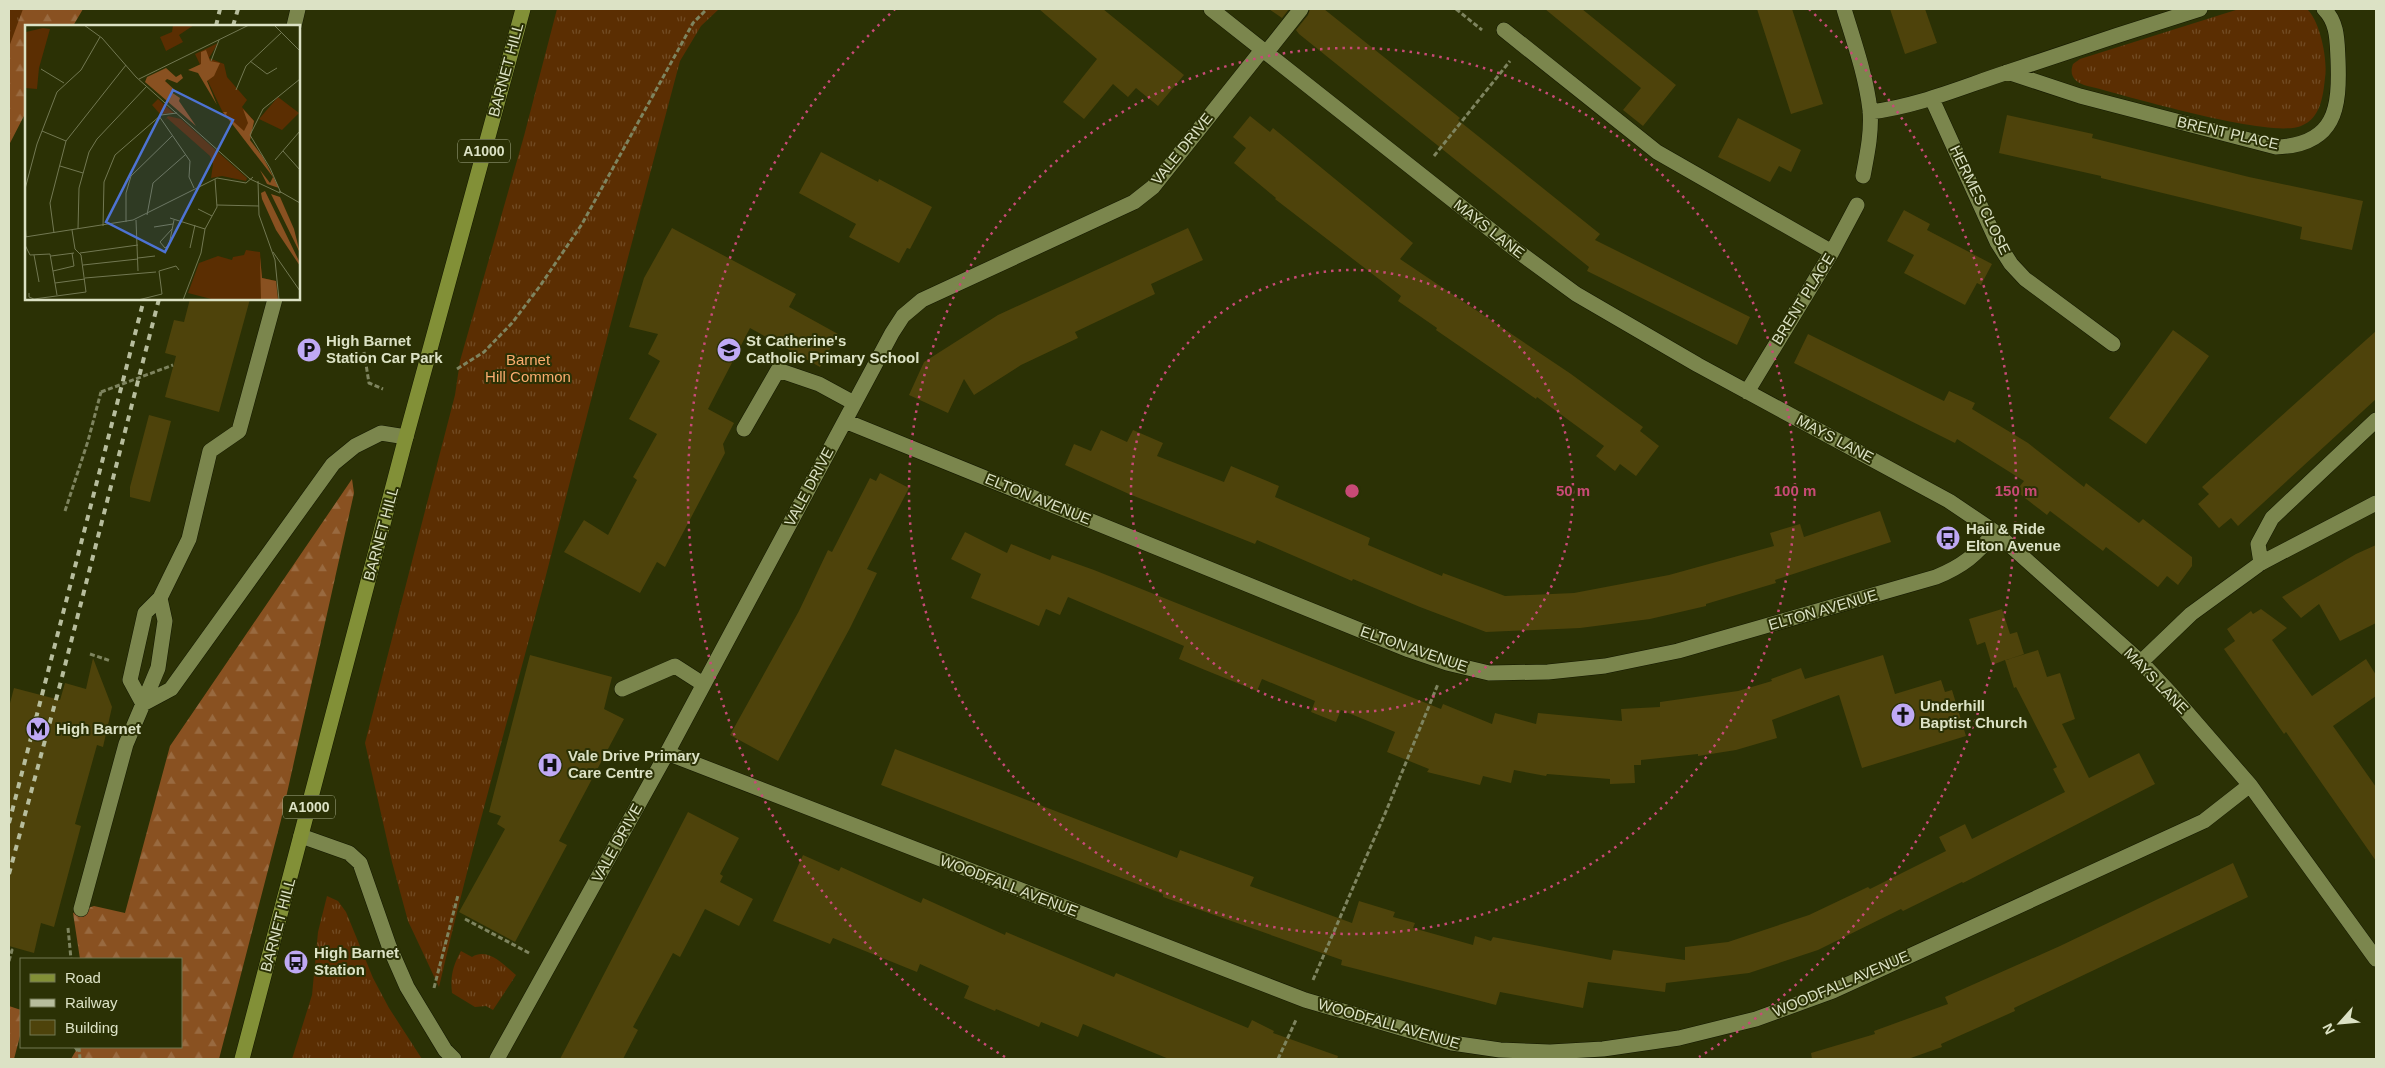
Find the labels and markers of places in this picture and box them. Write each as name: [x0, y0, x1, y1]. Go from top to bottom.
place label: High Barnet Station Car Park: [326, 332, 443, 366]
place label: St Catherine's Catholic Primary School: [746, 332, 919, 366]
parking icon: High Barnet Station Car Park: [296, 337, 322, 363]
school or university icon: St Catherine's Catholic Primary School: [716, 337, 742, 363]
centre of rings: [1343, 482, 1361, 500]
place label: Hail & Ride Elton Avenue: [1966, 520, 2061, 554]
bus stop icon: Hail & Ride Elton Avenue: [1935, 525, 1961, 551]
place label: Underhill Baptist Church: [1920, 697, 2028, 731]
church icon: Underhill Baptist Church: [1890, 702, 1916, 728]
metro station icon: High Barnet: [25, 716, 51, 742]
place label: High Barnet: [56, 720, 141, 737]
place label: Vale Drive Primary Care Centre: [568, 747, 700, 781]
hospital icon: Vale Drive Primary Care Centre: [537, 752, 563, 778]
place label: High Barnet Station: [314, 944, 399, 978]
bus stop icon: High Barnet Station: [283, 949, 309, 975]

